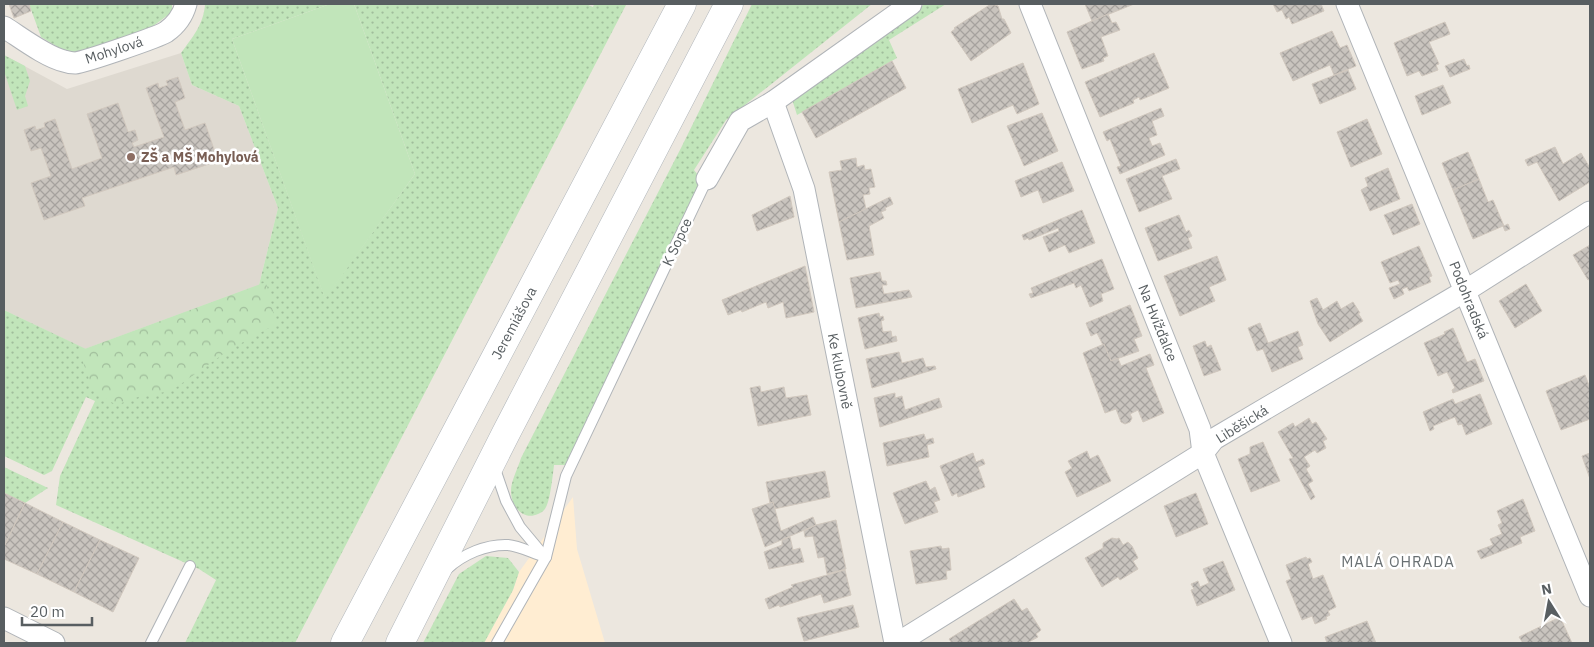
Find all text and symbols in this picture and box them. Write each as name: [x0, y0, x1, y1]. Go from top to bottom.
street label: Mohylová: [83, 32, 146, 68]
place label: ZŠ a MŠ Mohylová: [141, 147, 259, 166]
marker: ZŠ a MŠ Mohylová: [125, 151, 137, 163]
street label: K Sopce: [658, 215, 696, 269]
street label: Podohradská: [1445, 258, 1493, 342]
street label: Na Hvížďalce: [1134, 282, 1182, 365]
street label: Jeremiášova: [487, 283, 541, 362]
street label: Ke klubovně: [824, 331, 856, 411]
street label: Liběšická: [1212, 401, 1272, 447]
district label: MALÁ OHRADA: [1341, 552, 1455, 571]
north arrow: [1524, 577, 1574, 627]
text: N: [1540, 579, 1553, 599]
scale bar: [22, 594, 92, 626]
text: 20 m: [30, 602, 65, 621]

